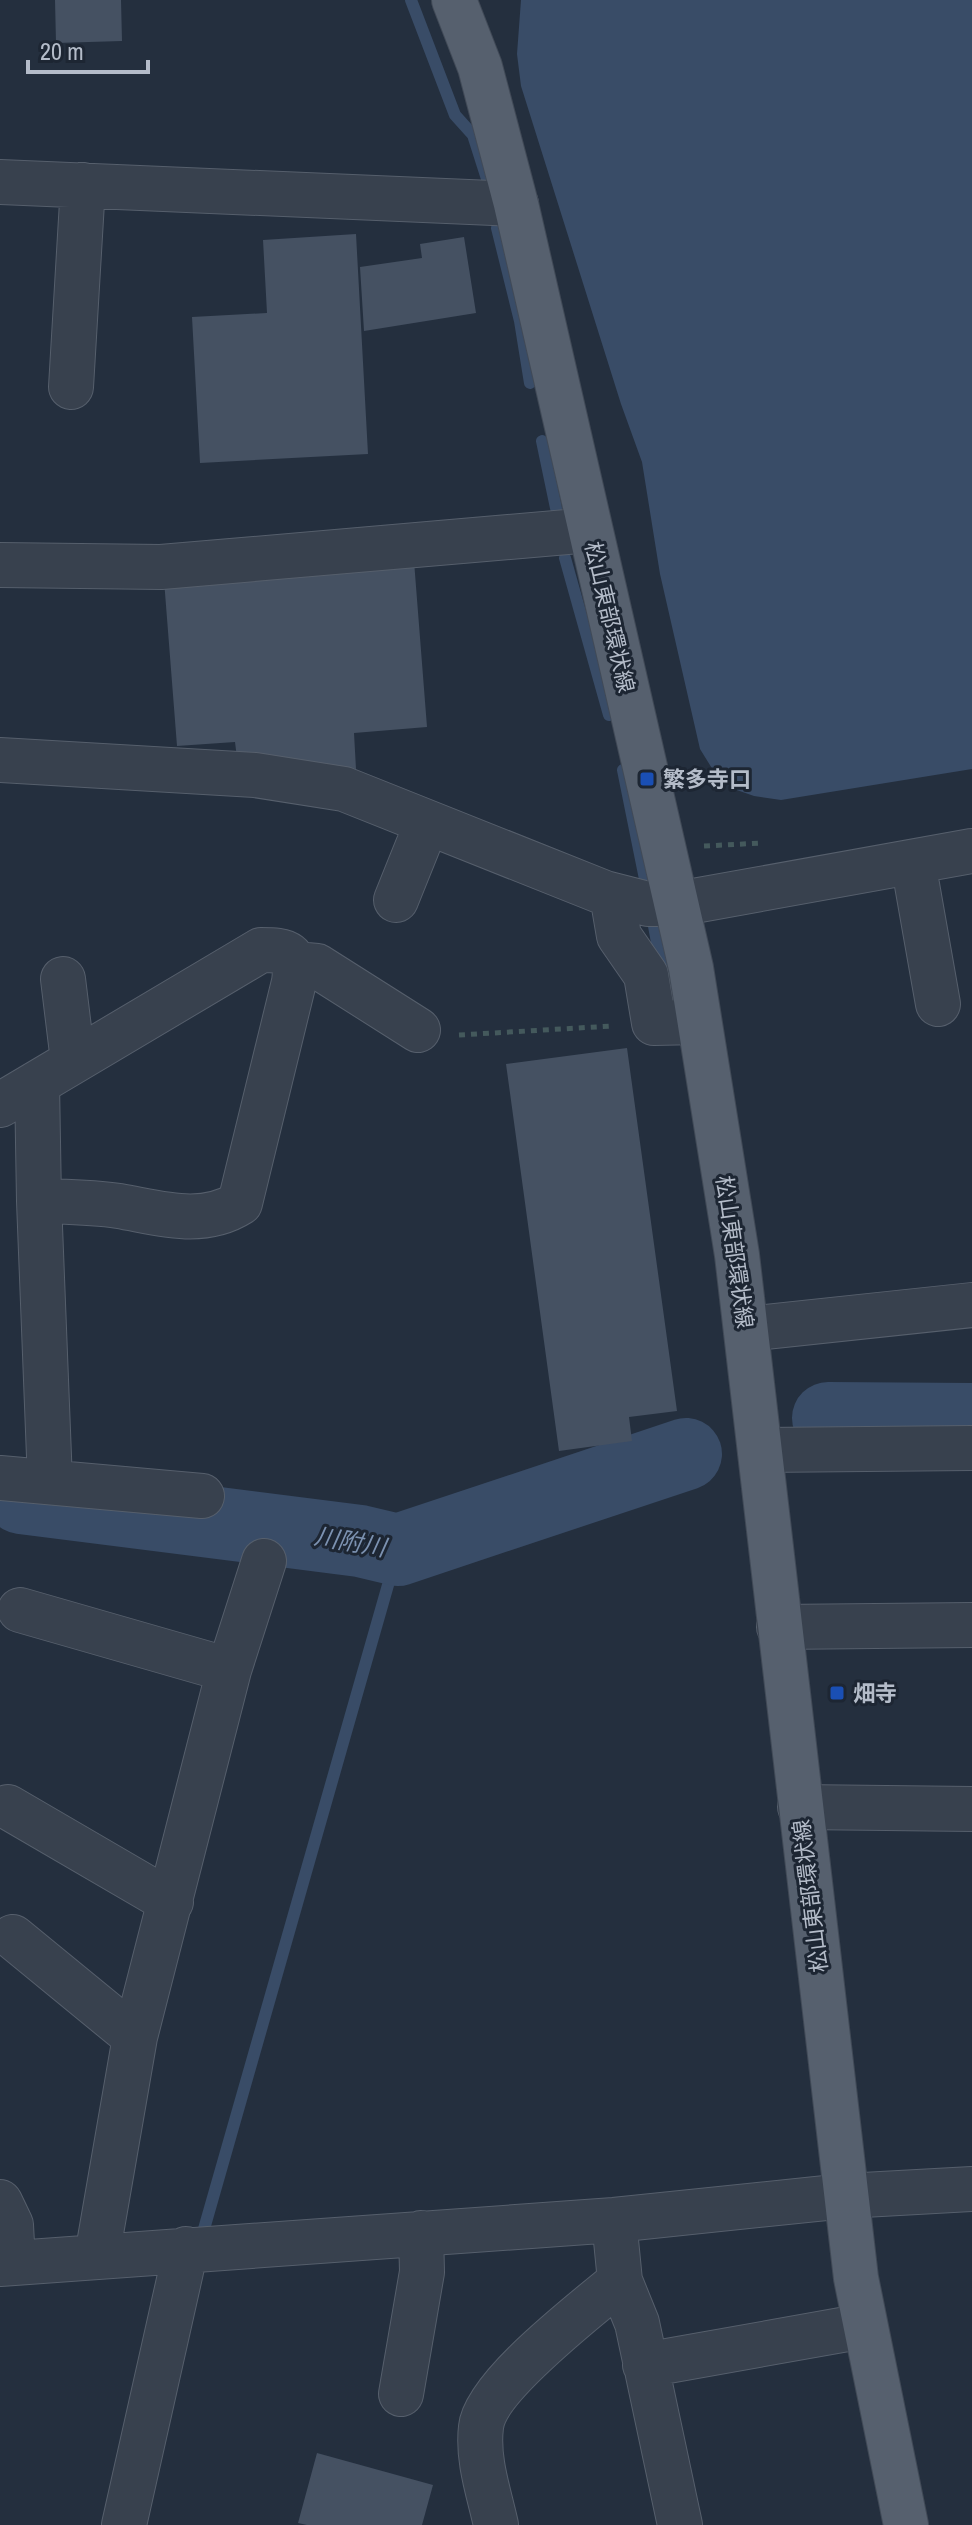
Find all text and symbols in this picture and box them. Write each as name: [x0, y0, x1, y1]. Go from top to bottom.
scale bar: [28, 24, 148, 74]
text: 20 m: [40, 35, 84, 67]
street label: 松山東部環状線: [578, 539, 642, 695]
place label: 繁多寺口: [663, 764, 751, 794]
marker: 繁多寺口: [638, 770, 656, 788]
street label: 松山東部環状線: [709, 1174, 761, 1330]
water label: 川附川: [312, 1519, 391, 1564]
place label: 畑寺: [853, 1678, 897, 1708]
marker: 畑寺: [828, 1684, 846, 1702]
street label: 松山東部環状線: [786, 1818, 834, 1974]

